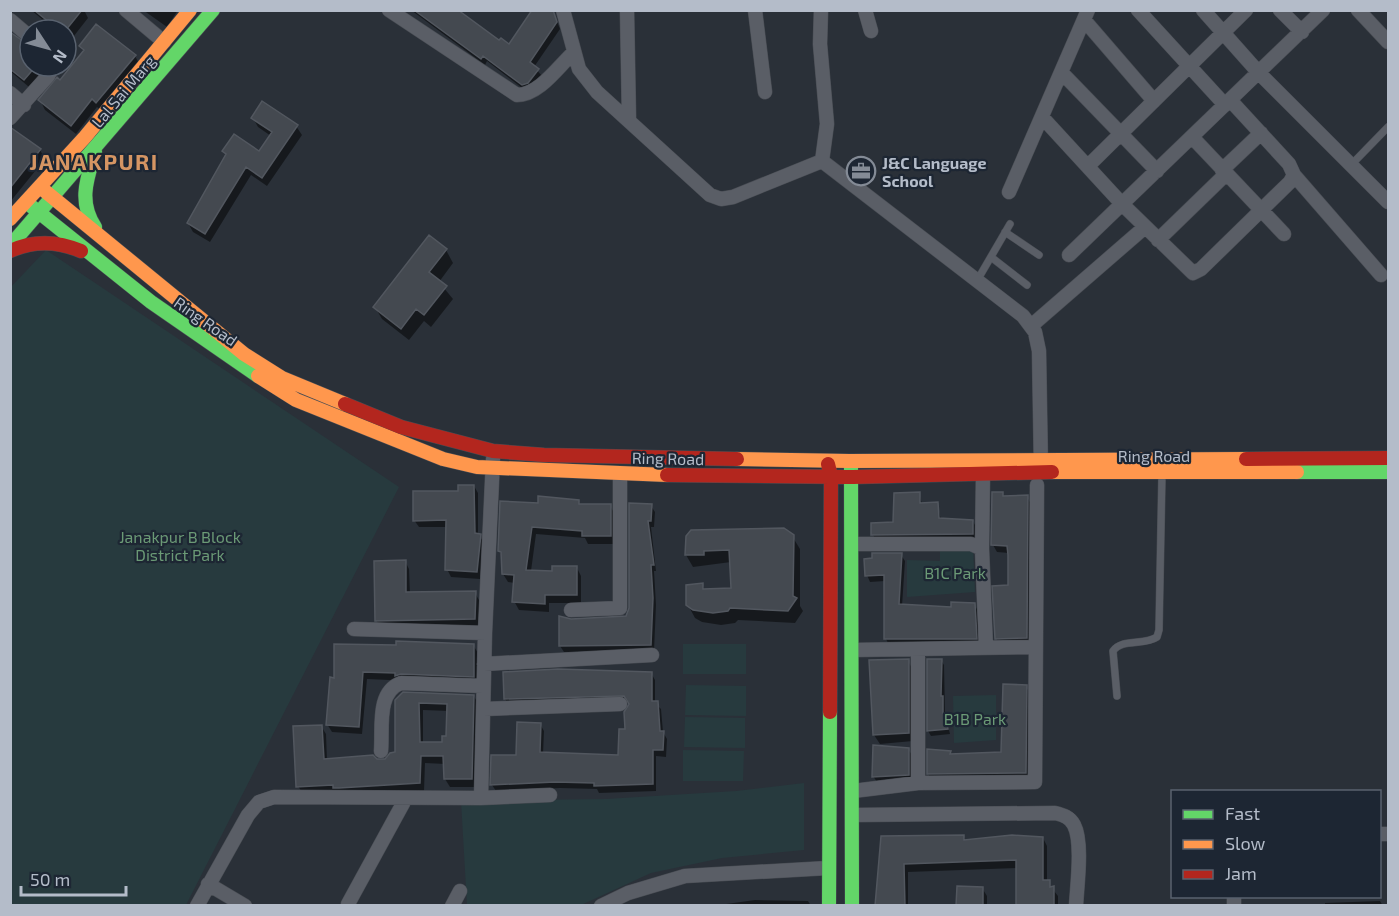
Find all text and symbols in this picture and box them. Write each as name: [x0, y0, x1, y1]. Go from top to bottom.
north arrow: [18, 18, 78, 78]
text: N: [49, 47, 72, 67]
street label: Lal Sai Marg: [87, 51, 159, 131]
district label: JANAKPURI: [29, 148, 159, 174]
place label: J&C Language School: [882, 153, 987, 190]
office icon: J&C Language School: [845, 155, 877, 187]
street label: Ring Road: [171, 292, 241, 350]
street label: Ring Road: [1118, 446, 1190, 465]
street label: Ring Road: [632, 448, 704, 468]
park label: Janakpur B Block District Park: [119, 527, 241, 564]
park label: B1C Park: [924, 563, 986, 582]
park label: B1B Park: [944, 709, 1006, 728]
legend: [1171, 790, 1381, 898]
text: Fast: [1225, 802, 1260, 824]
text: Slow: [1225, 832, 1266, 854]
scale bar: [21, 859, 126, 897]
text: Jam: [1225, 862, 1257, 884]
text: 50 m: [30, 868, 70, 890]

